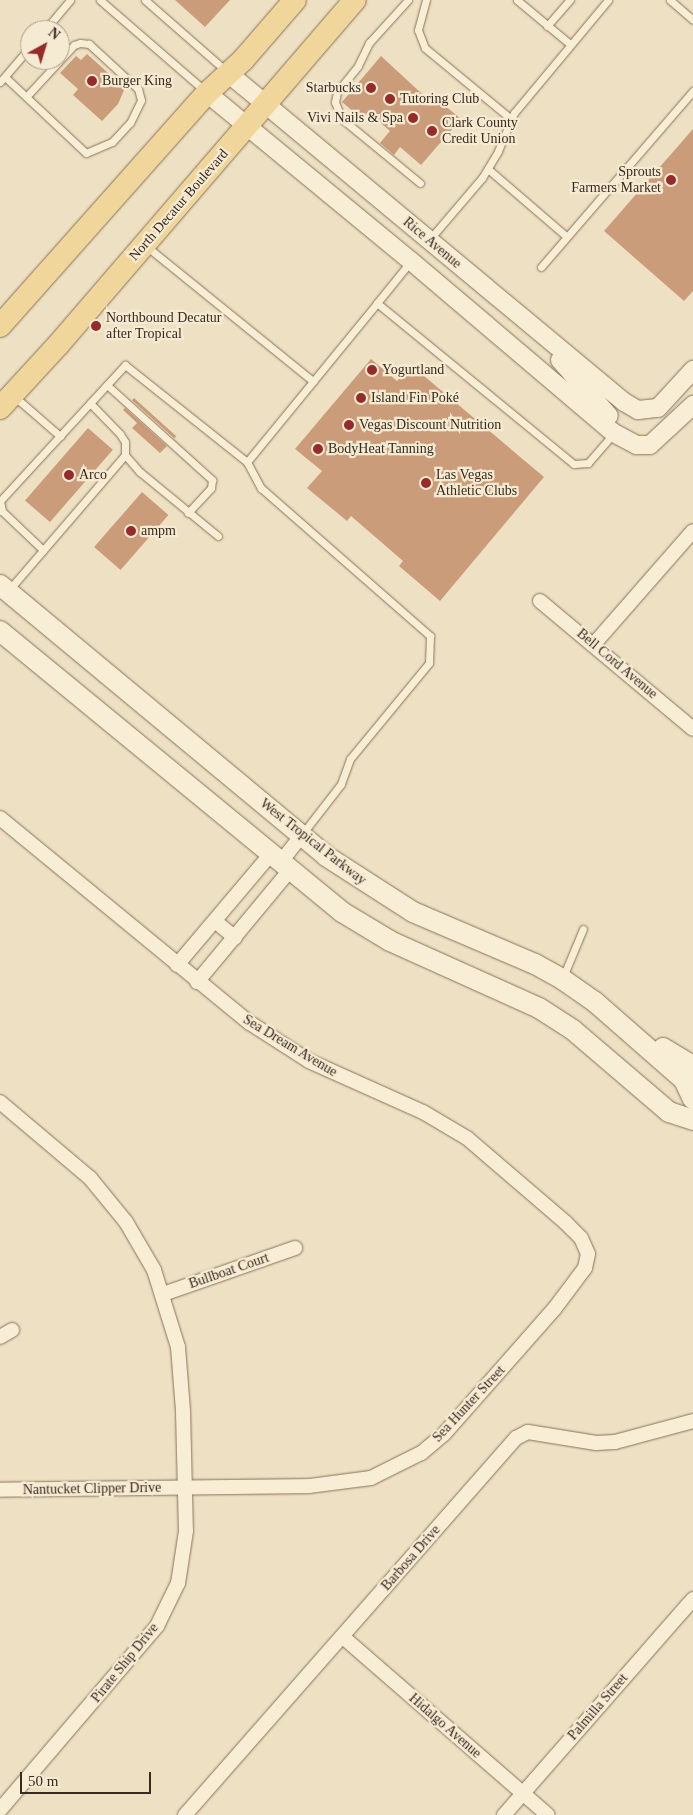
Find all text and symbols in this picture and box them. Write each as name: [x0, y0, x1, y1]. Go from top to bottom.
north arrow: [20, 20, 70, 70]
text: N: [45, 25, 63, 43]
place label: Burger King: [102, 73, 172, 89]
marker: Burger King: [86, 75, 98, 87]
place label: Starbucks: [306, 80, 361, 96]
marker: Starbucks: [365, 82, 377, 94]
place label: Tutoring Club: [400, 91, 479, 107]
marker: Tutoring Club: [384, 93, 396, 105]
place label: Vivi Nails & Spa: [307, 110, 403, 126]
marker: Vivi Nails & Spa: [407, 112, 419, 124]
place label: Clark County Credit Union: [442, 115, 518, 148]
marker: Clark County Credit Union: [426, 125, 438, 137]
street label: North Decatur Boulevard: [126, 146, 232, 264]
place label: Sprouts Farmers Market: [571, 164, 661, 196]
marker: Sprouts Farmers Market: [665, 174, 677, 186]
street label: Rice Avenue: [399, 214, 465, 272]
place label: Northbound Decatur after Tropical: [106, 310, 221, 342]
marker: Northbound Decatur after Tropical: [90, 320, 102, 332]
place label: Yogurtland: [382, 362, 444, 378]
marker: Yogurtland: [366, 364, 378, 376]
place label: Island Fin Poké: [371, 390, 459, 406]
marker: Island Fin Poké: [355, 392, 367, 404]
place label: Vegas Discount Nutrition: [359, 417, 501, 433]
marker: Vegas Discount Nutrition: [343, 419, 355, 431]
place label: BodyHeat Tanning: [328, 441, 434, 457]
marker: BodyHeat Tanning: [312, 443, 324, 455]
place label: Arco: [79, 467, 107, 483]
place label: Las Vegas Athletic Clubs: [436, 467, 517, 500]
marker: Arco: [63, 469, 75, 481]
marker: Las Vegas Athletic Clubs: [420, 477, 432, 489]
place label: ampm: [141, 523, 176, 539]
marker: ampm: [125, 525, 137, 537]
street label: Bell Cord Avenue: [573, 625, 661, 703]
street label: West Tropical Parkway: [256, 795, 370, 889]
street label: Sea Dream Avenue: [239, 1011, 341, 1081]
street label: Bullboat Court: [187, 1249, 271, 1293]
street label: Sea Hunter Street: [429, 1362, 509, 1446]
street label: Nantucket Clipper Drive: [23, 1479, 161, 1499]
street label: Barbosa Drive: [378, 1522, 444, 1594]
street label: Pirate Ship Drive: [88, 1620, 162, 1706]
street label: Palmilla Street: [564, 1670, 632, 1744]
street label: Hidalgo Avenue: [405, 1690, 485, 1762]
scale bar: [22, 1762, 154, 1794]
text: 50 m: [28, 1773, 58, 1789]

